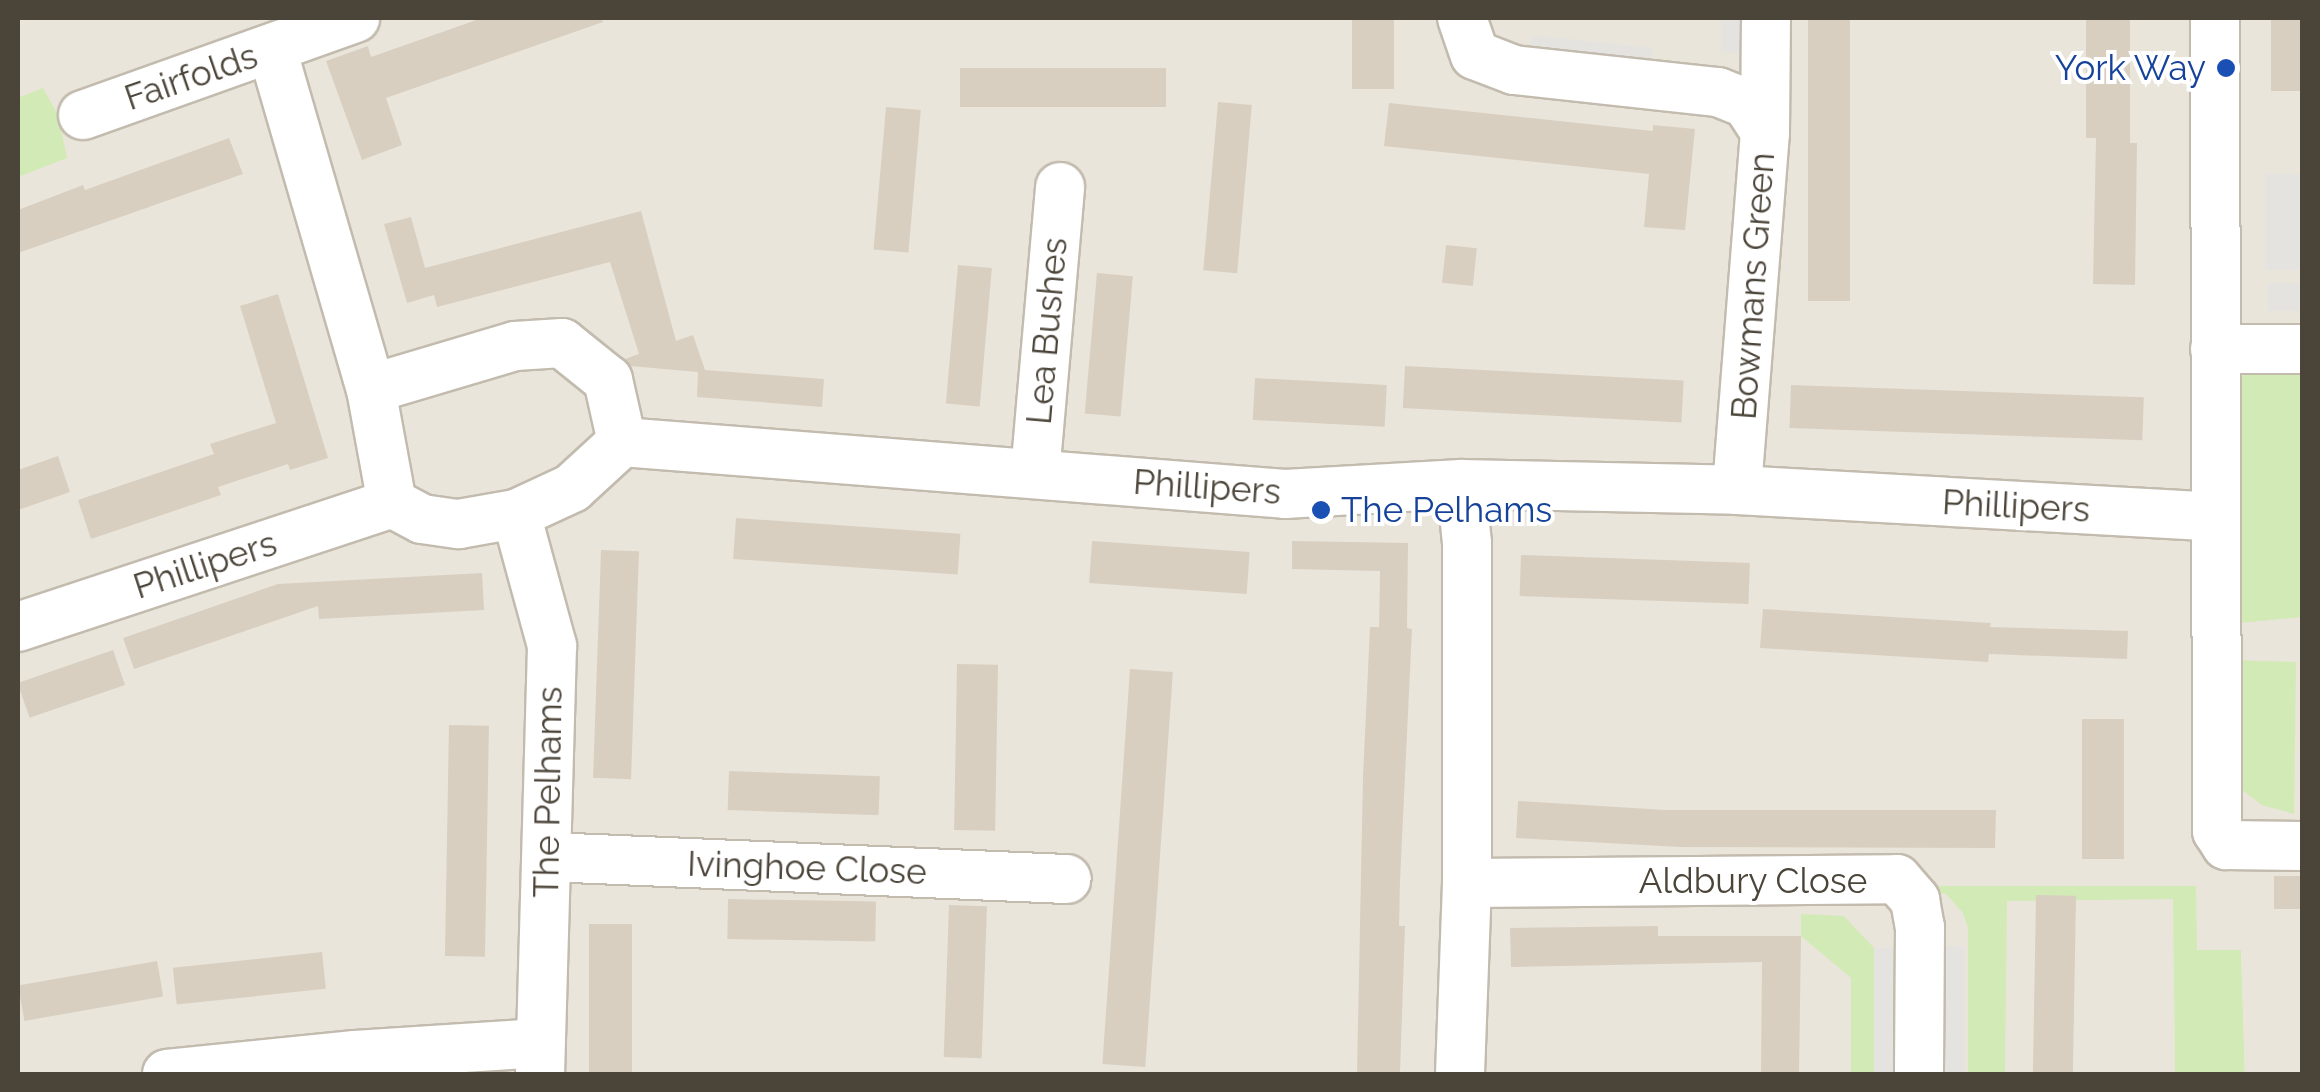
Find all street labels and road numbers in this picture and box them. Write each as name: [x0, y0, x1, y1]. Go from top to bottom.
street label: Fairfolds: [119, 35, 263, 119]
street label: Bowmans Green: [1723, 151, 1783, 421]
street label: Lea Bushes: [1018, 236, 1076, 426]
street label: Phillipers: [1132, 461, 1282, 513]
street label: Phillipers: [1941, 481, 2091, 531]
street label: Phillipers: [128, 522, 282, 608]
street label: The Pelhams: [525, 686, 571, 898]
street label: Ivinghoe Close: [687, 843, 927, 893]
street label: Aldbury Close: [1638, 860, 1868, 902]

